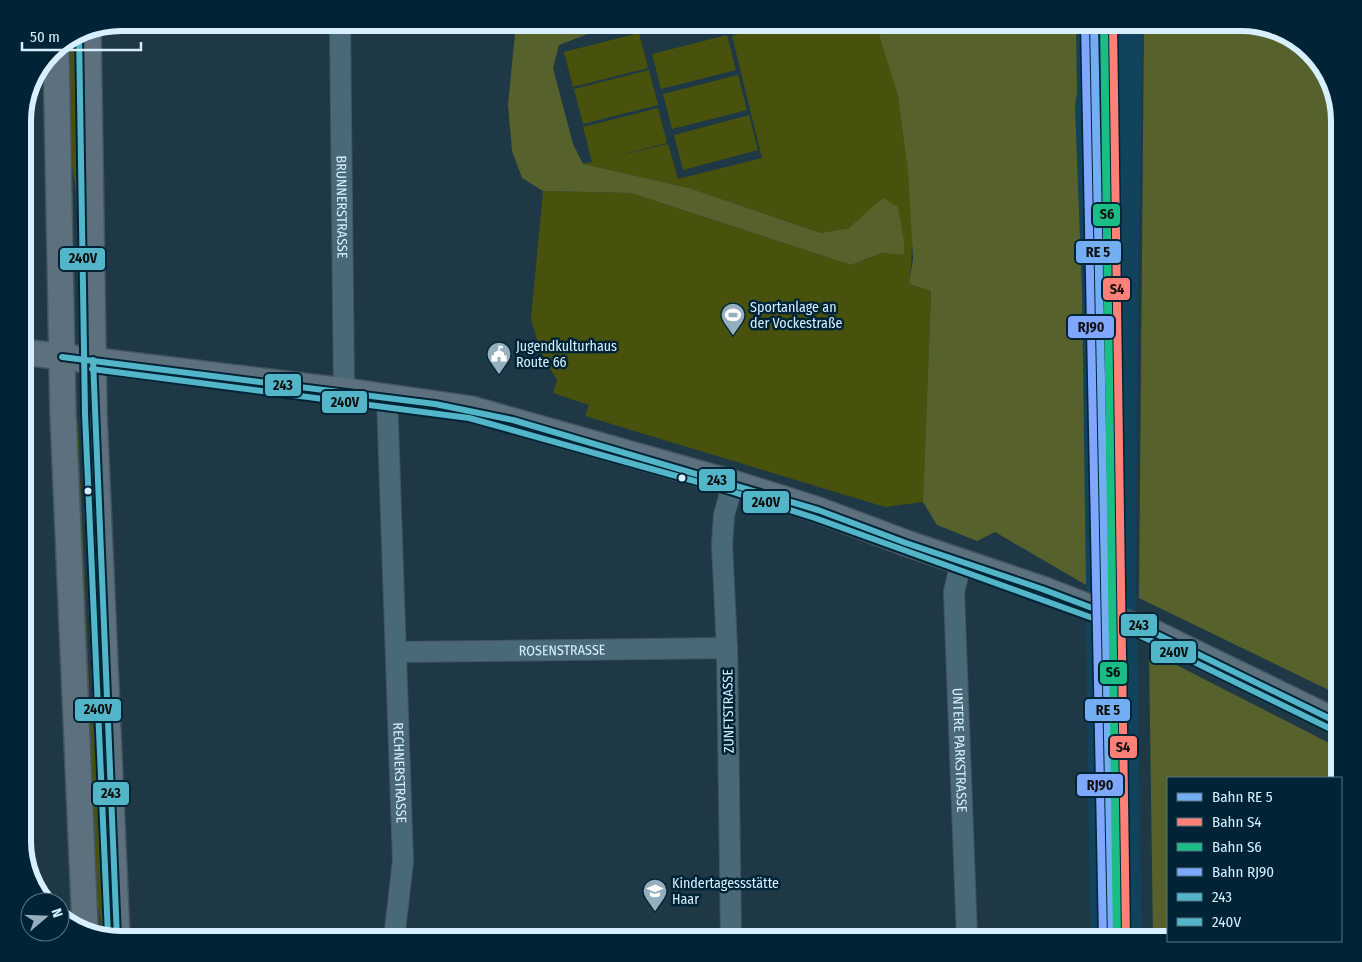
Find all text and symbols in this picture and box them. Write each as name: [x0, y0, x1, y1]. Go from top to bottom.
scale bar: [22, 20, 141, 52]
text: 50 m: [30, 28, 60, 46]
street label: BRUNNERSTRASSE: [332, 155, 351, 259]
line badge: S6: [1092, 203, 1121, 227]
text: S6: [1100, 206, 1114, 223]
line badge: RE 5: [1075, 240, 1122, 264]
text: RE 5: [1086, 244, 1110, 261]
line badge: 240V: [59, 247, 106, 271]
text: 240V: [68, 250, 98, 267]
line badge: S4: [1102, 277, 1131, 301]
text: S4: [1110, 281, 1124, 298]
place label: Sportanlage an der Vockestraße: [750, 299, 842, 332]
sports icon: Sportanlage an der Vockestraße: [720, 302, 746, 336]
line badge: RJ90: [1067, 315, 1115, 339]
text: RJ90: [1078, 319, 1105, 336]
place label: Jugendkulturhaus Route 66: [516, 338, 617, 371]
public building icon: Jugendkulturhaus Route 66: [486, 341, 512, 375]
line badge: 243: [264, 373, 302, 397]
text: 243: [272, 377, 293, 394]
line badge: 240V: [321, 390, 368, 414]
text: 240V: [330, 394, 360, 411]
line badge: 243: [698, 468, 736, 492]
text: 243: [706, 472, 727, 489]
unlabelled marker: [677, 473, 687, 483]
unlabelled marker: [83, 486, 93, 496]
line badge: 240V: [742, 490, 790, 514]
text: 240V: [751, 494, 781, 511]
line badge: 243: [1120, 613, 1158, 637]
text: 243: [1128, 617, 1149, 634]
line badge: 240V: [1150, 640, 1197, 664]
street label: ROSENSTRASSE: [518, 641, 606, 660]
text: 240V: [1159, 644, 1189, 661]
line badge: S6: [1099, 661, 1128, 685]
text: S6: [1106, 664, 1120, 681]
street label: ZUNFTSTRASSE: [719, 668, 738, 753]
street label: UNTERE PARKSTRASSE: [949, 688, 970, 813]
line badge: 240V: [74, 698, 122, 722]
line badge: RE 5: [1084, 698, 1131, 722]
text: 240V: [83, 701, 113, 718]
text: RE 5: [1096, 702, 1120, 719]
street label: RECHNERSTRASSE: [389, 722, 410, 824]
line badge: S4: [1109, 735, 1138, 759]
text: S4: [1116, 739, 1130, 756]
line badge: RJ90: [1076, 773, 1124, 797]
text: RJ90: [1087, 777, 1114, 794]
legend: [1167, 777, 1342, 942]
line badge: 243: [92, 781, 130, 806]
text: 243: [100, 785, 121, 802]
text: Bahn RE 5: [1212, 788, 1273, 806]
text: Bahn S4: [1212, 813, 1262, 831]
text: Bahn S6: [1212, 838, 1262, 856]
text: Bahn RJ90: [1212, 863, 1274, 881]
place label: Kindertagessstätte Haar: [672, 875, 779, 908]
school or university icon: Kindertagessstätte Haar: [642, 878, 668, 912]
text: 243: [1212, 888, 1232, 906]
north arrow: [20, 892, 70, 942]
text: N: [47, 906, 66, 920]
text: 240V: [1212, 913, 1241, 931]

